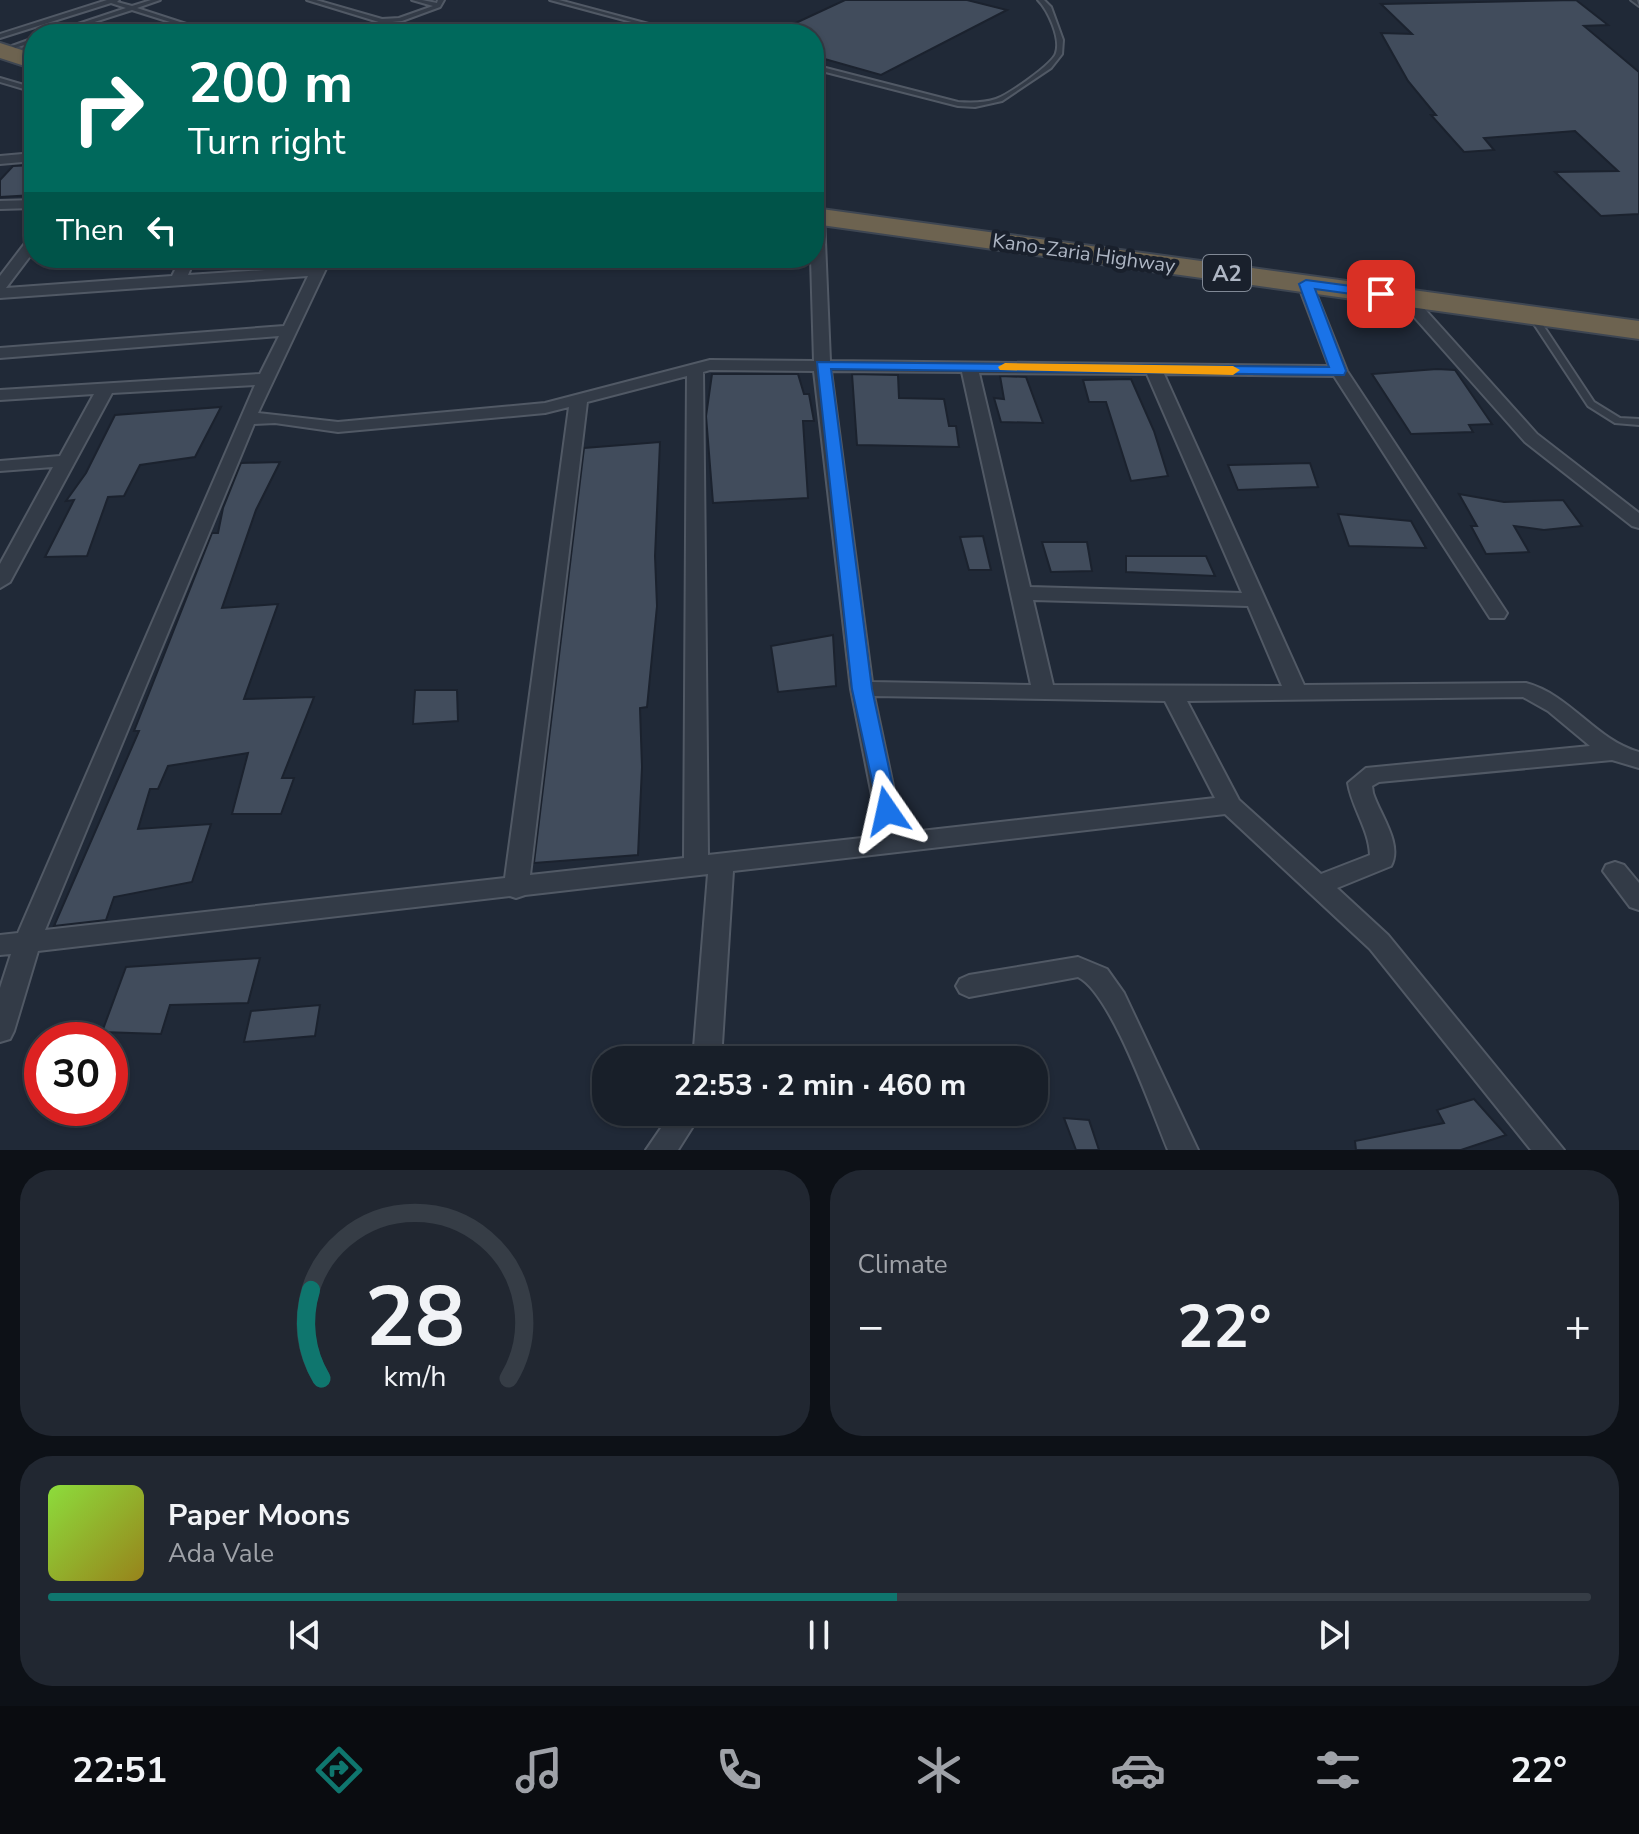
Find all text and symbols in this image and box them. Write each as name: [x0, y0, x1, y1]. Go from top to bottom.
text: 200 m: [188, 45, 353, 122]
icon: right: [56, 56, 160, 160]
text: Turn right: [188, 118, 345, 167]
icon: left: [140, 208, 184, 252]
text: Then: [56, 210, 124, 251]
street label: Kano-Zaria Highway: [991, 227, 1178, 280]
road number: A2: [1203, 255, 1251, 291]
pin: [1347, 260, 1415, 328]
icon: arrive: [1359, 272, 1403, 316]
position arrow: [845, 769, 929, 853]
speed limit sign: 30: [24, 1022, 128, 1126]
text: 22:53 · 2 min · 460 m: [674, 1065, 966, 1106]
text: Climate: [858, 1247, 948, 1282]
text: 28: [365, 1261, 465, 1374]
text: 22°: [1177, 1286, 1272, 1368]
text: −: [858, 1297, 884, 1357]
text: +: [1565, 1297, 1591, 1357]
text: km/h: [383, 1357, 446, 1396]
text: Paper Moons: [168, 1495, 350, 1536]
text: Ada Vale: [168, 1536, 274, 1571]
icon: previous: [283, 1613, 327, 1657]
icon: pause: [797, 1613, 841, 1657]
icon: next: [1312, 1613, 1356, 1657]
icon: directions: [311, 1742, 367, 1798]
icon: music: [511, 1742, 567, 1798]
icon: phone: [711, 1742, 767, 1798]
icon: climate: [911, 1742, 967, 1798]
icon: car: [1110, 1742, 1166, 1798]
icon: filters: [1310, 1742, 1366, 1798]
text: 22:51: [72, 1746, 167, 1795]
text: 22°: [1510, 1746, 1567, 1795]

